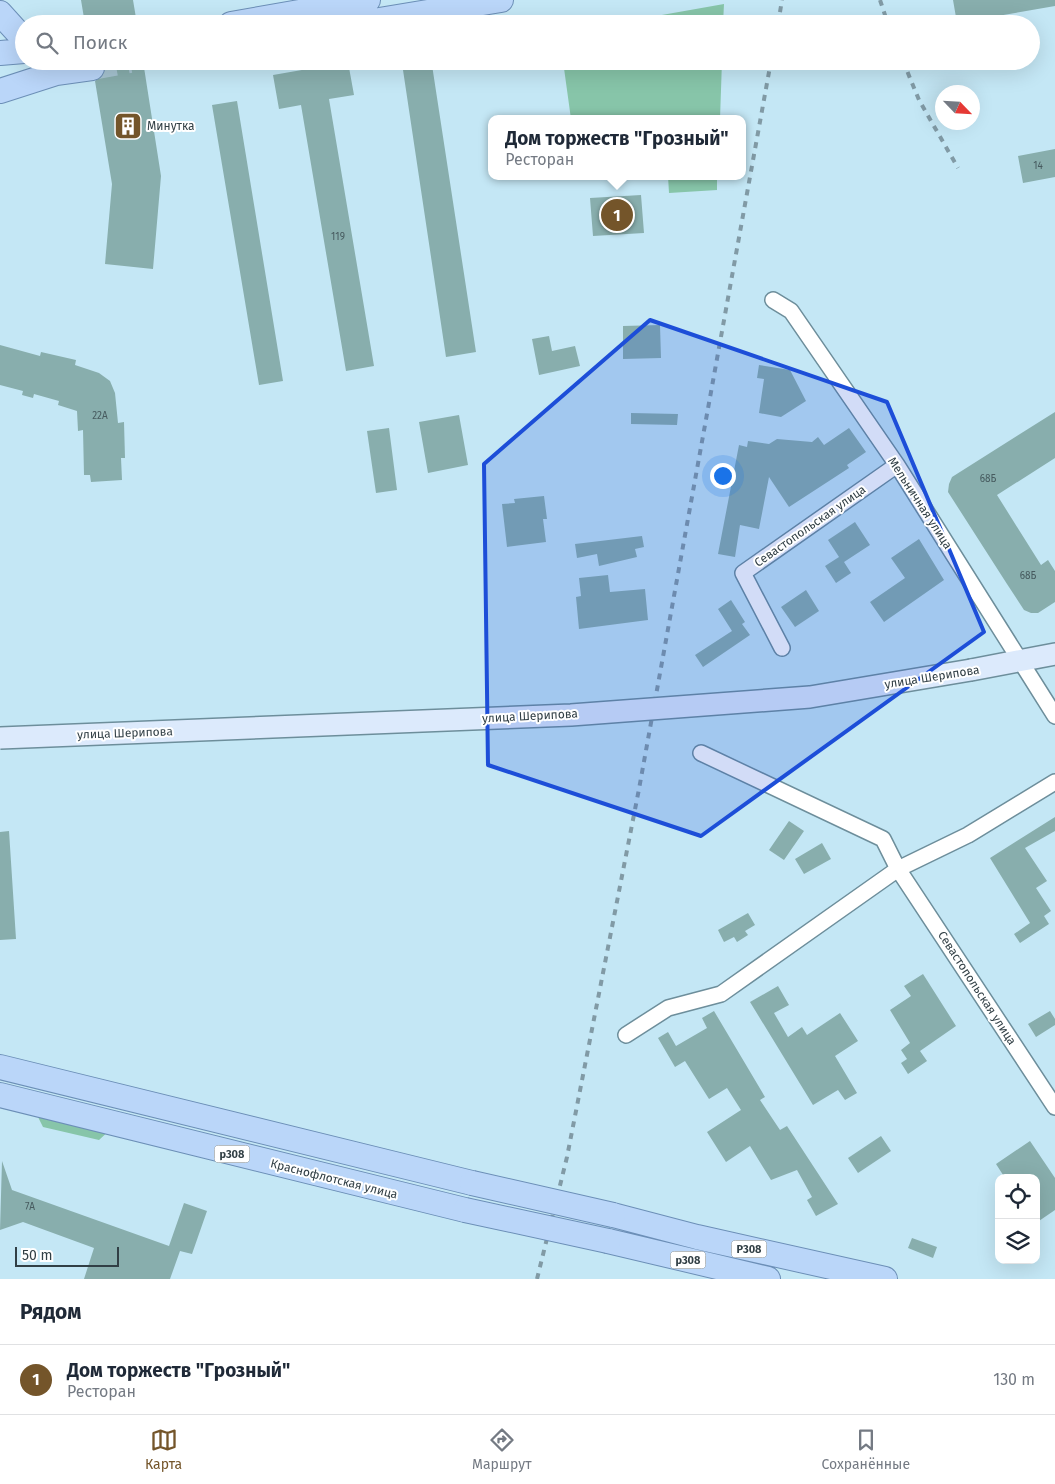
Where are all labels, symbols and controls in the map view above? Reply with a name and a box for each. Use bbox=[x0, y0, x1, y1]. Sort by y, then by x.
search box bbox=[15, 15, 1040, 70]
icon: search bbox=[33, 29, 61, 57]
text: Поиск bbox=[73, 31, 127, 54]
north arrow bbox=[935, 85, 980, 130]
building icon: Минутка bbox=[113, 111, 143, 141]
popup bbox=[488, 115, 746, 180]
place label: Минутка bbox=[147, 119, 195, 133]
text: Дом торжеств "Грозный" bbox=[505, 127, 729, 150]
text: Ресторан bbox=[505, 150, 574, 169]
house number: 14 bbox=[1033, 160, 1044, 172]
pin: 1 bbox=[601, 196, 633, 234]
house number: 119 bbox=[331, 231, 345, 243]
house number: 22А bbox=[92, 410, 108, 422]
street label: Мельничная улица bbox=[885, 454, 955, 552]
your location bbox=[710, 463, 736, 489]
house number: 68Б bbox=[980, 473, 997, 485]
street label: Севастопольская улица bbox=[752, 482, 868, 570]
house number: 68Б bbox=[1020, 570, 1037, 582]
street label: улица Шерипова bbox=[884, 663, 980, 691]
street label: улица Шерипова bbox=[482, 707, 578, 725]
street label: улица Шерипова bbox=[77, 724, 173, 742]
street label: Севастопольская улица bbox=[935, 929, 1019, 1047]
road number: p308 bbox=[214, 1146, 250, 1162]
street label: Краснофлотская улица bbox=[269, 1156, 399, 1202]
map controls bbox=[995, 1174, 1040, 1264]
button: locate bbox=[995, 1174, 1040, 1219]
house number: 7А bbox=[25, 1201, 35, 1213]
button: layers bbox=[995, 1219, 1040, 1264]
road number: P308 bbox=[732, 1240, 766, 1258]
scale bar bbox=[15, 1244, 119, 1267]
text: 50 m bbox=[22, 1247, 53, 1264]
road number: p308 bbox=[670, 1252, 706, 1268]
text: Рядом bbox=[20, 1299, 81, 1325]
text: Дом торжеств "Грозный" bbox=[67, 1359, 290, 1382]
text: 1 bbox=[32, 1370, 40, 1389]
text: 130 m bbox=[993, 1370, 1035, 1389]
text: Ресторан bbox=[67, 1382, 136, 1401]
tab: Карта bbox=[145, 1426, 182, 1473]
tab: Маршрут bbox=[472, 1426, 531, 1473]
tab: Сохранённые bbox=[821, 1426, 910, 1473]

